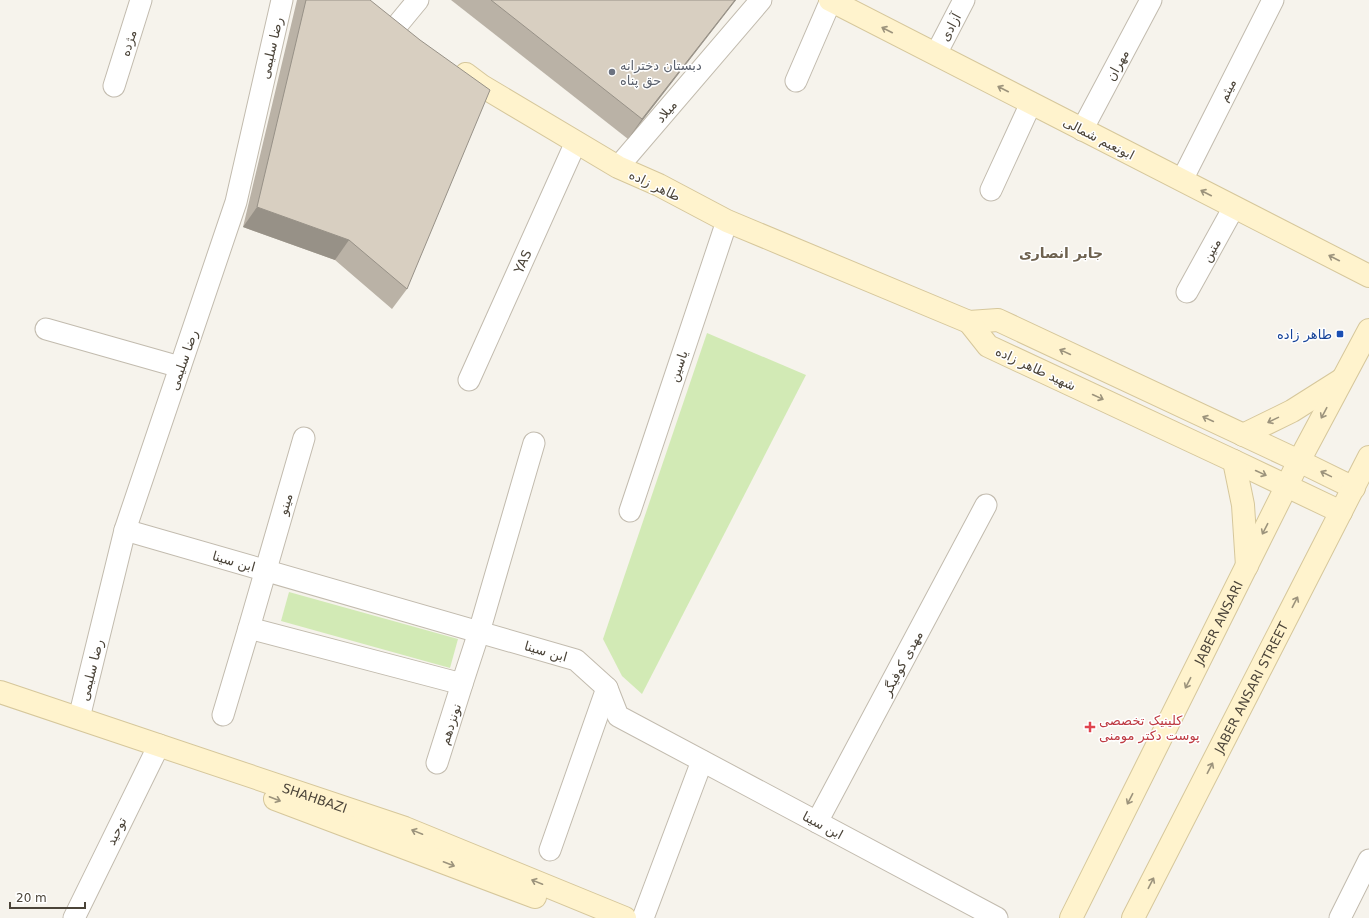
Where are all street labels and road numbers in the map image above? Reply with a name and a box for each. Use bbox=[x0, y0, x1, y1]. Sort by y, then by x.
street label: آزادی bbox=[936, 9, 966, 44]
street label: رضا سلیمی bbox=[257, 16, 287, 81]
street label: مژده bbox=[117, 28, 141, 58]
street label: مهران bbox=[1103, 47, 1133, 84]
street label: میثم bbox=[1215, 76, 1240, 105]
street label: میلاد bbox=[653, 97, 680, 125]
street label: ابونعیم شمالی bbox=[1060, 114, 1137, 164]
street label: طاهر زاده bbox=[626, 167, 683, 205]
street label: متین bbox=[1199, 236, 1225, 265]
street label: YAS bbox=[511, 248, 535, 277]
street label: رضا سلیمی bbox=[166, 328, 202, 393]
street label: شهید طاهر زاده bbox=[993, 343, 1078, 394]
street label: یاسین bbox=[666, 348, 692, 384]
street label: مینو bbox=[275, 492, 297, 518]
street label: ابن سینا bbox=[210, 548, 257, 576]
street label: JABER ANSARI bbox=[1191, 579, 1246, 668]
street label: JABER ANSARI STREET bbox=[1211, 619, 1291, 757]
street label: مهدی کوفیگر bbox=[879, 628, 927, 700]
street label: رضا سلیمی bbox=[77, 638, 107, 703]
street label: ابن سینا bbox=[522, 638, 569, 666]
street label: نونزدهم bbox=[437, 702, 465, 747]
street label: SHAHBAZI bbox=[280, 780, 349, 816]
street label: ابن سینا bbox=[799, 808, 846, 843]
street label: توحید bbox=[103, 815, 131, 848]

